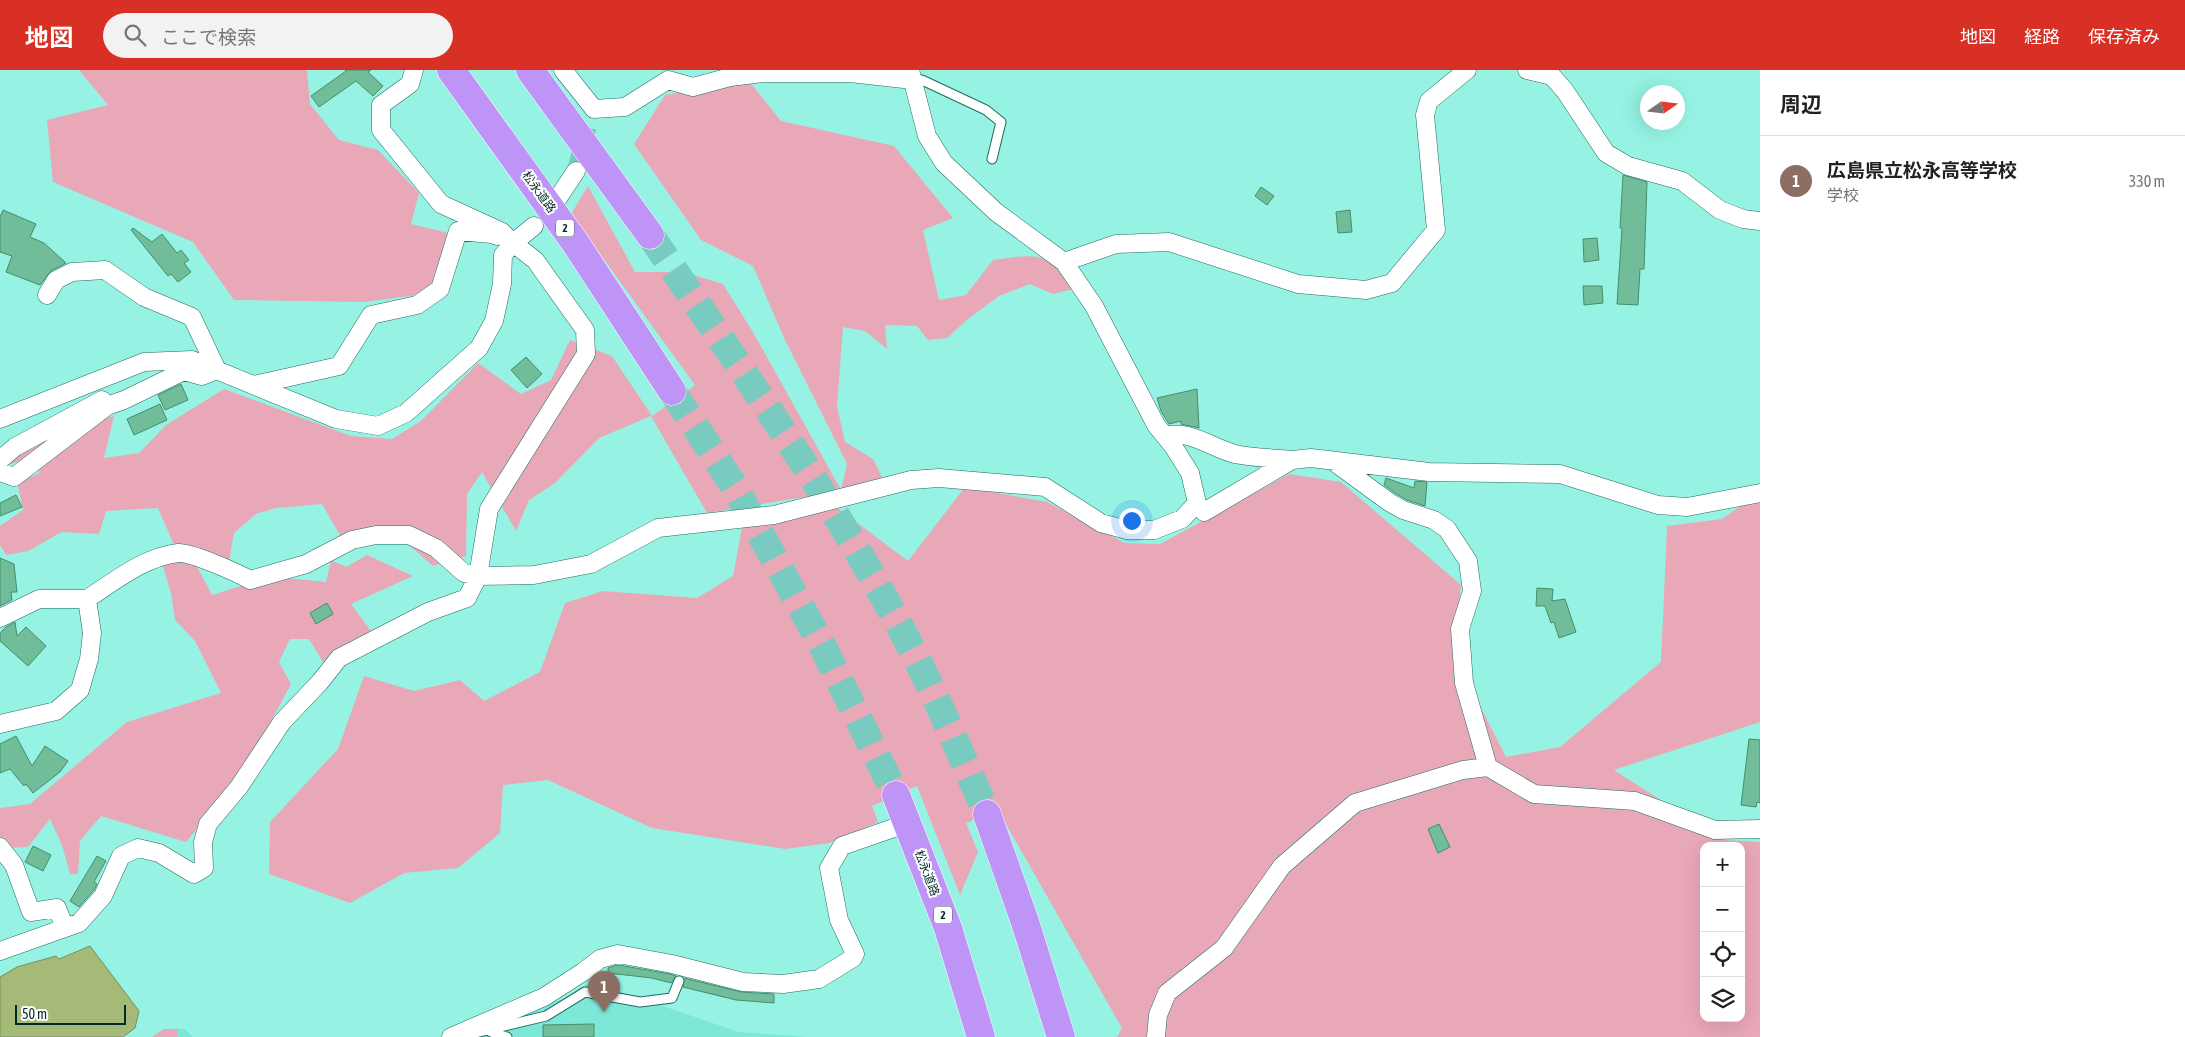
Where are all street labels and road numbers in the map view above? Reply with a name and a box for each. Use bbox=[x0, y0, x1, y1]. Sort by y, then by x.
street label: 松永道路 bbox=[519, 168, 559, 216]
road number: 2 bbox=[556, 220, 574, 237]
street label: 松永道路 bbox=[912, 848, 942, 898]
road number: 2 bbox=[934, 906, 952, 924]

